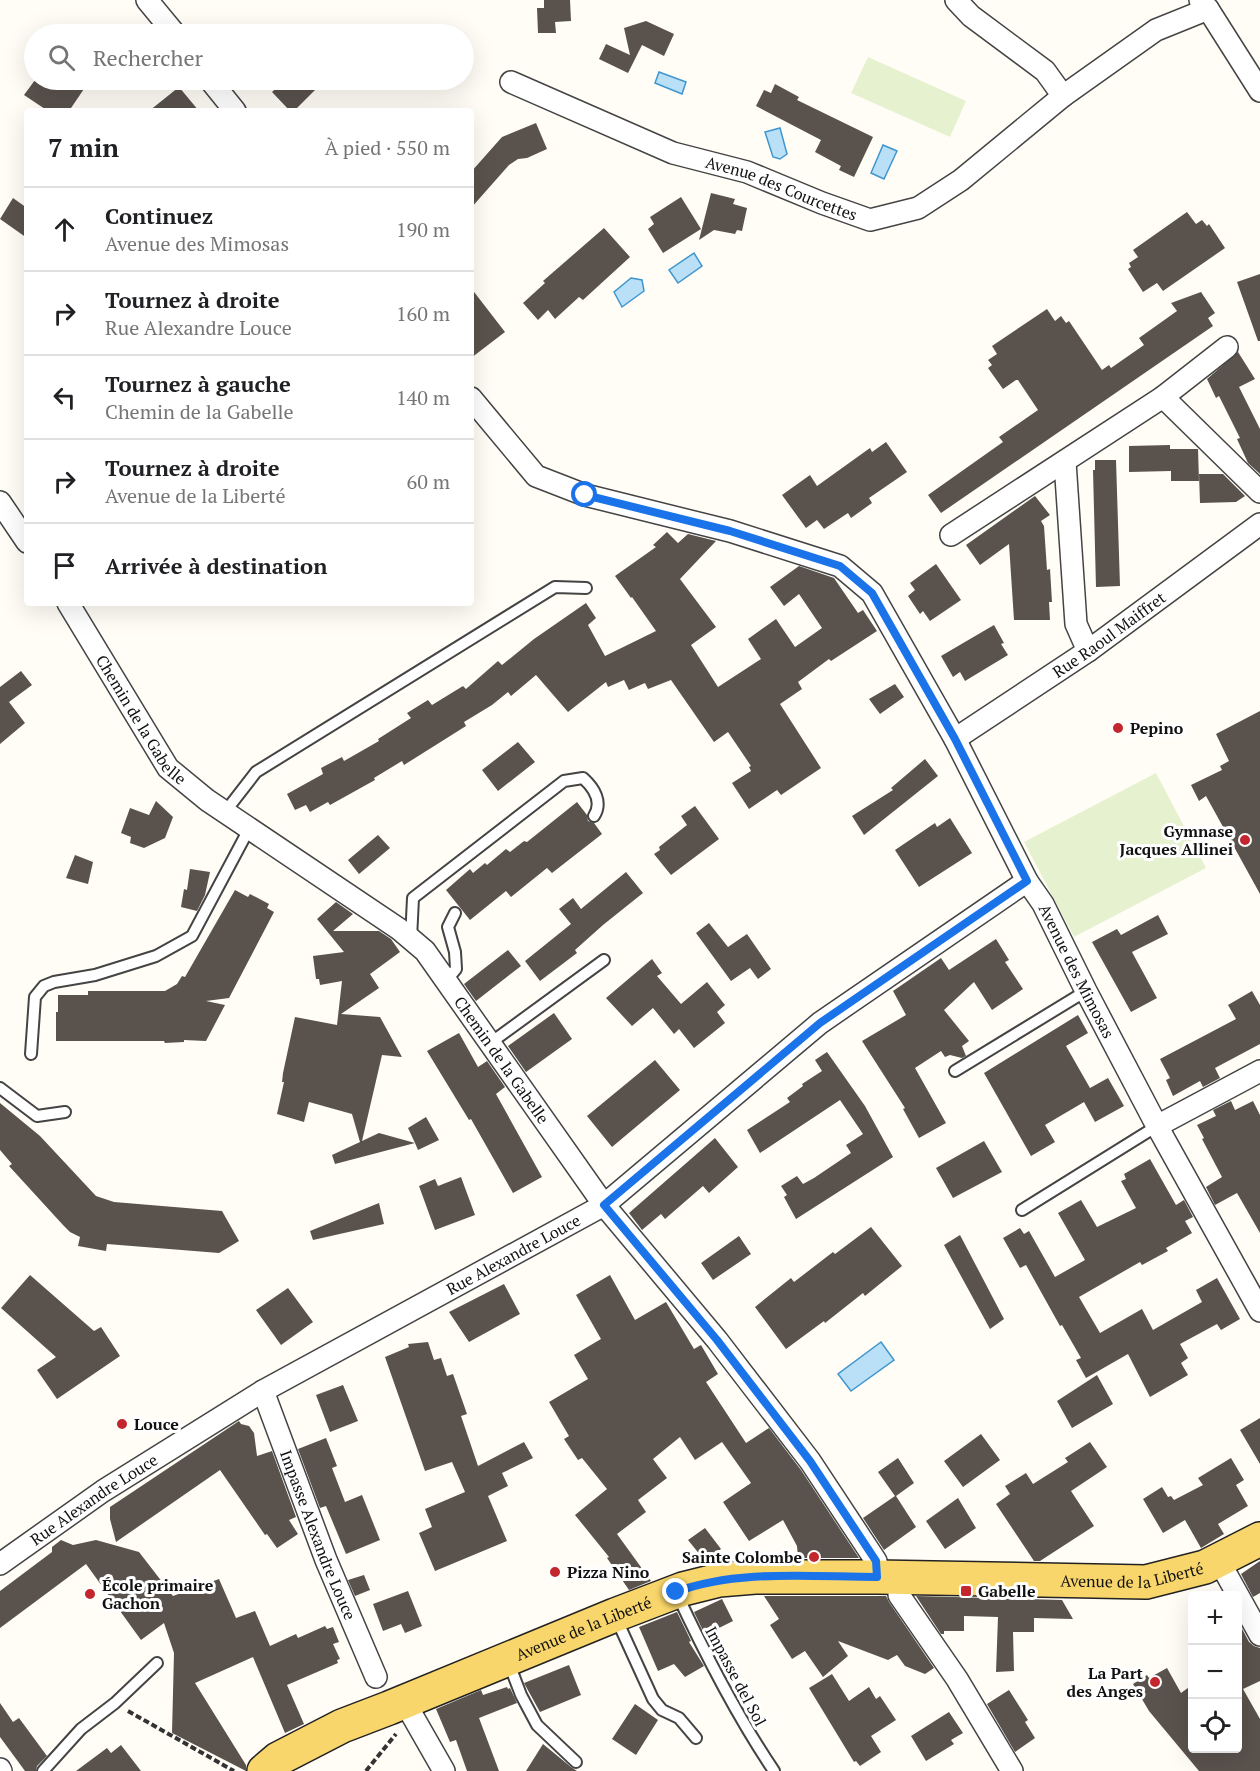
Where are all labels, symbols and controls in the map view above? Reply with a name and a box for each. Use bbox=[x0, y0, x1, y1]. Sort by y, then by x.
search box bbox=[24, 24, 474, 90]
icon: search bbox=[45, 41, 78, 74]
text: Rechercher bbox=[93, 43, 203, 72]
text: 7 min bbox=[48, 130, 119, 164]
text: À pied · 550 m bbox=[325, 134, 450, 161]
street label: Avenue des Courcettes bbox=[703, 151, 860, 226]
text: Continuez bbox=[105, 201, 213, 230]
icon: ahead bbox=[48, 213, 81, 246]
text: 190 m bbox=[396, 216, 450, 243]
text: Avenue des Mimosas bbox=[105, 230, 289, 257]
text: Tournez à droite bbox=[105, 285, 280, 314]
icon: right bbox=[48, 297, 81, 330]
text: 160 m bbox=[396, 300, 450, 327]
text: Rue Alexandre Louce bbox=[105, 314, 292, 341]
text: Tournez à gauche bbox=[105, 369, 291, 398]
icon: left bbox=[48, 381, 81, 414]
text: 140 m bbox=[396, 384, 450, 411]
text: Chemin de la Gabelle bbox=[105, 398, 294, 425]
text: Tournez à droite bbox=[105, 453, 280, 482]
icon: right bbox=[48, 465, 81, 498]
text: 60 m bbox=[407, 468, 450, 495]
route start bbox=[571, 481, 597, 507]
text: Avenue de la Liberté bbox=[105, 482, 285, 509]
icon: arrive bbox=[48, 549, 81, 582]
text: Arrivée à destination bbox=[105, 551, 327, 580]
street label: Rue Raoul Maiffret bbox=[1048, 586, 1170, 683]
street label: Chemin de la Gabelle bbox=[91, 651, 191, 790]
place label: Pepino bbox=[1130, 717, 1184, 739]
marker: Pepino bbox=[1111, 721, 1125, 735]
place label: Gymnase Jacques Allinei bbox=[1120, 820, 1233, 860]
marker: Gymnase Jacques Allinei bbox=[1238, 833, 1252, 847]
street label: Avenue des Mimosas bbox=[1034, 900, 1120, 1042]
street label: Chemin de la Gabelle bbox=[449, 992, 554, 1128]
street label: Rue Alexandre Louce bbox=[442, 1209, 584, 1300]
place label: Louce bbox=[134, 1413, 179, 1435]
marker: Louce bbox=[115, 1417, 129, 1431]
street label: Impasse Alexandre Louce bbox=[275, 1447, 361, 1623]
street label: Rue Alexandre Louce bbox=[26, 1449, 162, 1550]
place label: Sainte Colombe bbox=[682, 1546, 802, 1568]
marker: Sainte Colombe bbox=[807, 1550, 821, 1564]
street label: Avenue de la Liberté bbox=[1060, 1557, 1206, 1594]
place label: Pizza Nino bbox=[567, 1561, 650, 1583]
marker: Pizza Nino bbox=[548, 1565, 562, 1579]
place label: École primaire Gachon bbox=[102, 1574, 214, 1614]
route end bbox=[662, 1578, 688, 1604]
place label: Gabelle bbox=[978, 1580, 1036, 1602]
marker: Gabelle bbox=[959, 1584, 973, 1598]
marker: École primaire Gachon bbox=[83, 1587, 97, 1601]
street label: Avenue de la Liberté bbox=[512, 1591, 655, 1666]
map controls bbox=[1188, 1591, 1242, 1753]
button: + bbox=[1188, 1591, 1242, 1645]
street label: Impasse del Sol bbox=[700, 1622, 772, 1730]
button: − bbox=[1188, 1645, 1242, 1699]
place label: La Part des Anges bbox=[1067, 1662, 1144, 1702]
marker: La Part des Anges bbox=[1148, 1675, 1162, 1689]
button: locate bbox=[1188, 1699, 1242, 1753]

